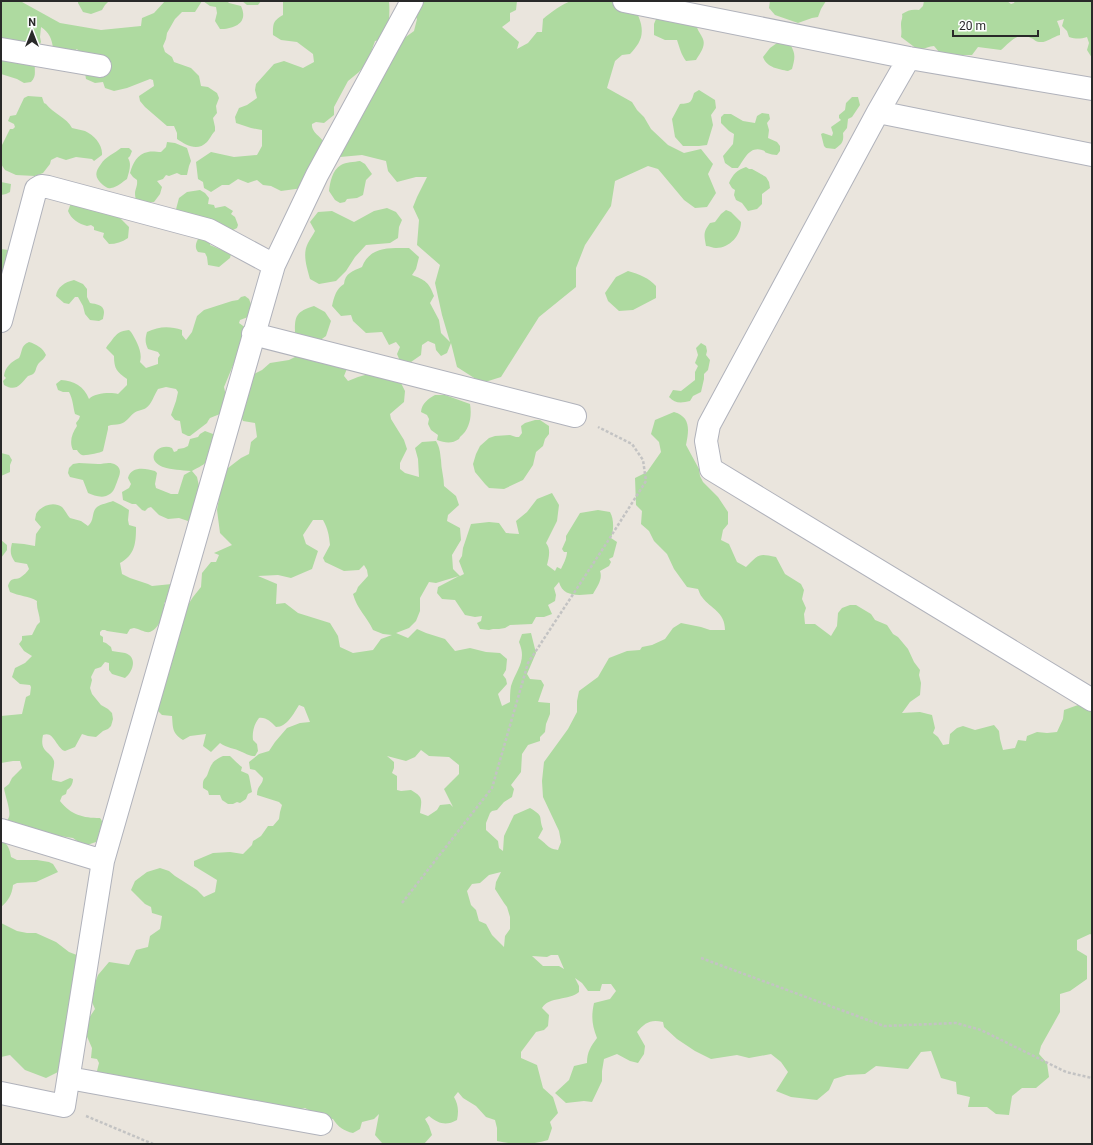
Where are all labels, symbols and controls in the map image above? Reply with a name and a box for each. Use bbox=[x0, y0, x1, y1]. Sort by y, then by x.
north arrow bbox=[12, 12, 52, 52]
scale bar bbox=[953, 12, 1038, 38]
text: N bbox=[28, 16, 36, 29]
text: 20 m bbox=[959, 19, 986, 33]

